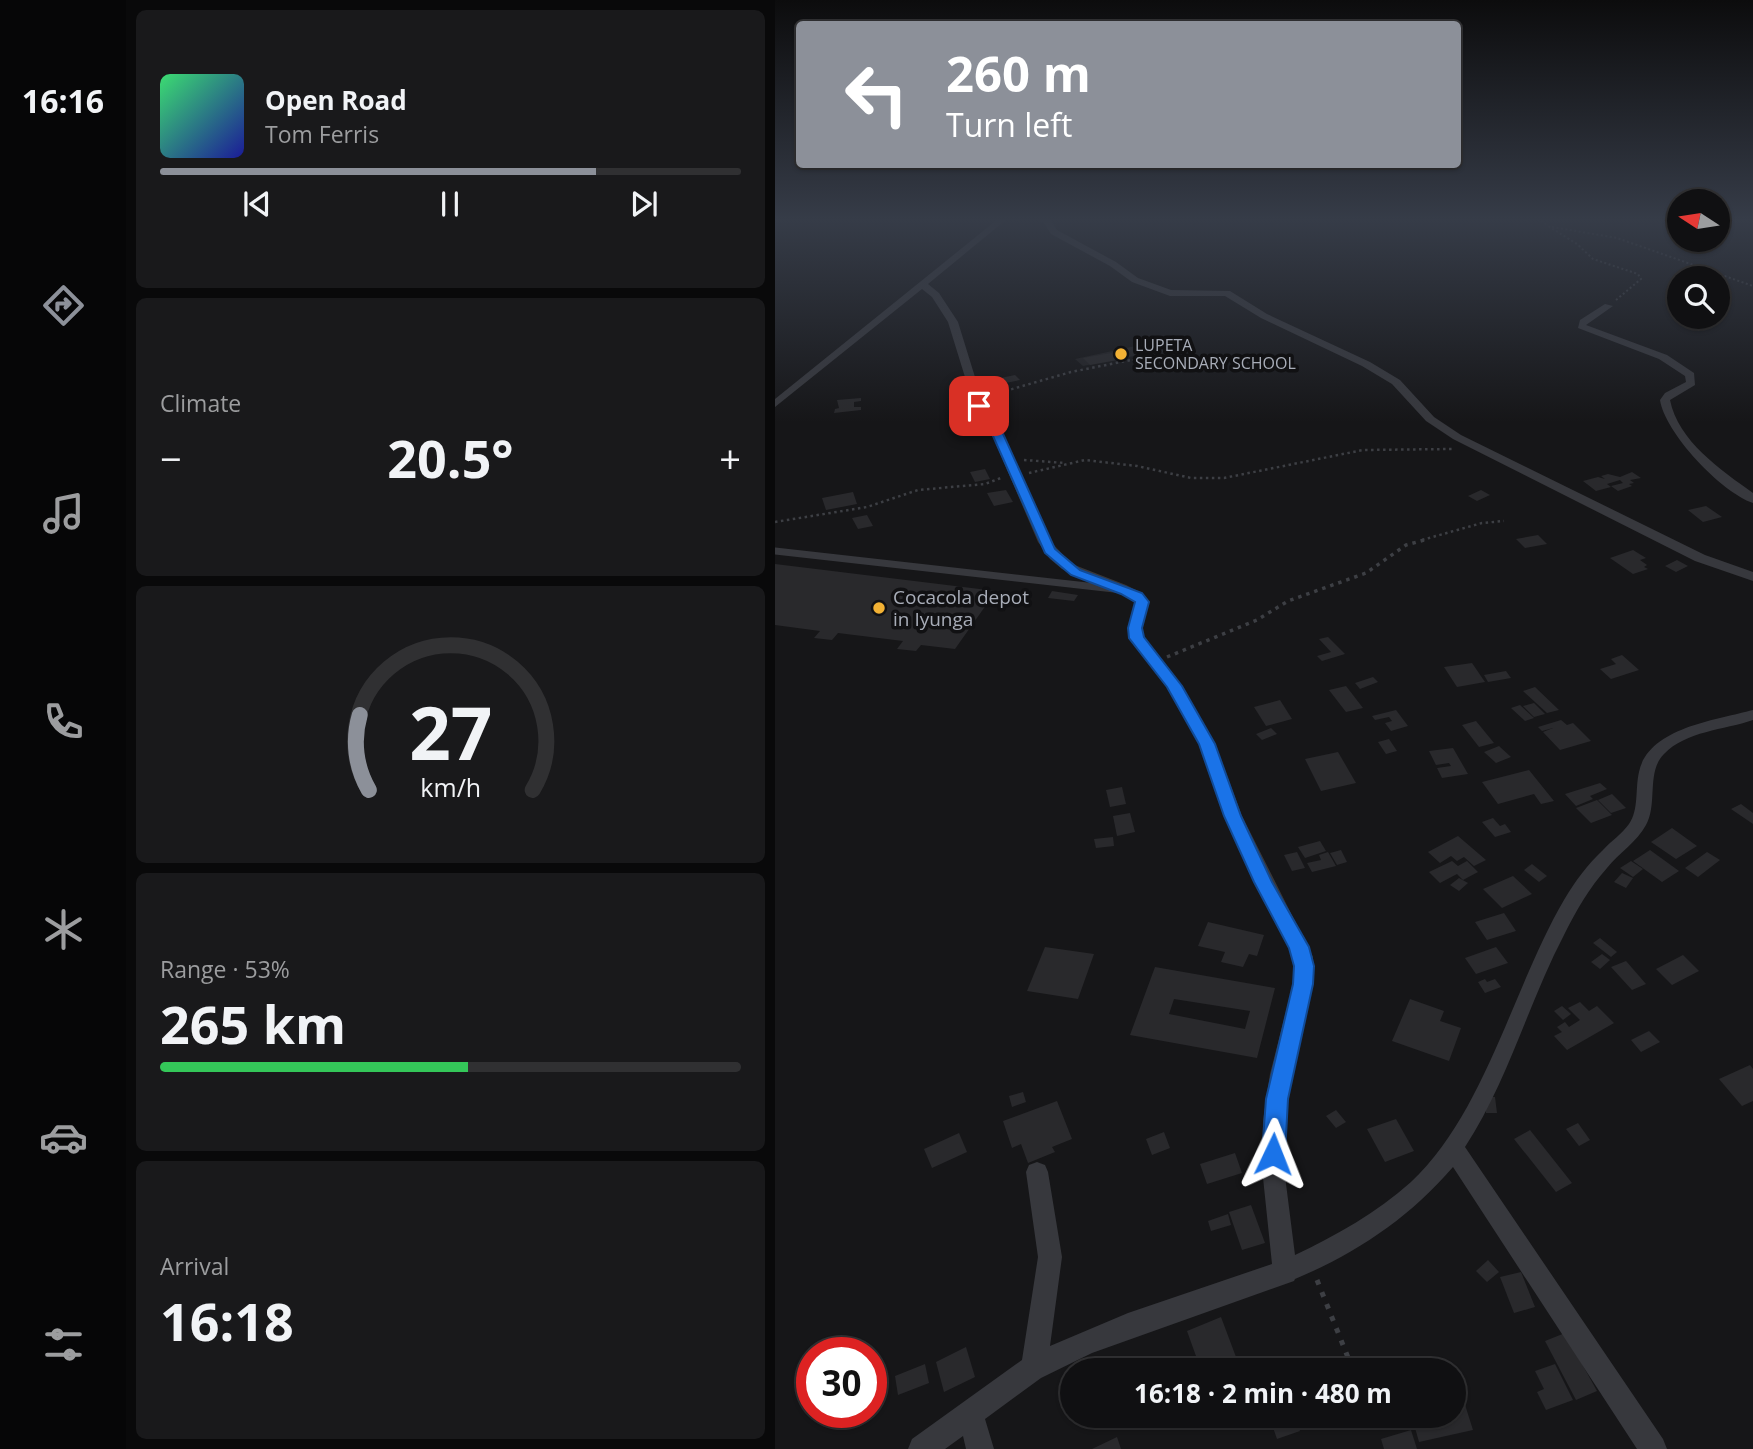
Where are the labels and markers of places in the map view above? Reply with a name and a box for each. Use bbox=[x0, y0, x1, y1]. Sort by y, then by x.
place label: LUPETA SECONDARY SCHOOL bbox=[1135, 334, 1296, 374]
marker: LUPETA SECONDARY SCHOOL bbox=[1113, 346, 1129, 362]
pin bbox=[949, 376, 1009, 436]
place label: Cocacola depot in Iyunga bbox=[893, 584, 1029, 632]
marker: Cocacola depot in Iyunga bbox=[871, 600, 887, 616]

